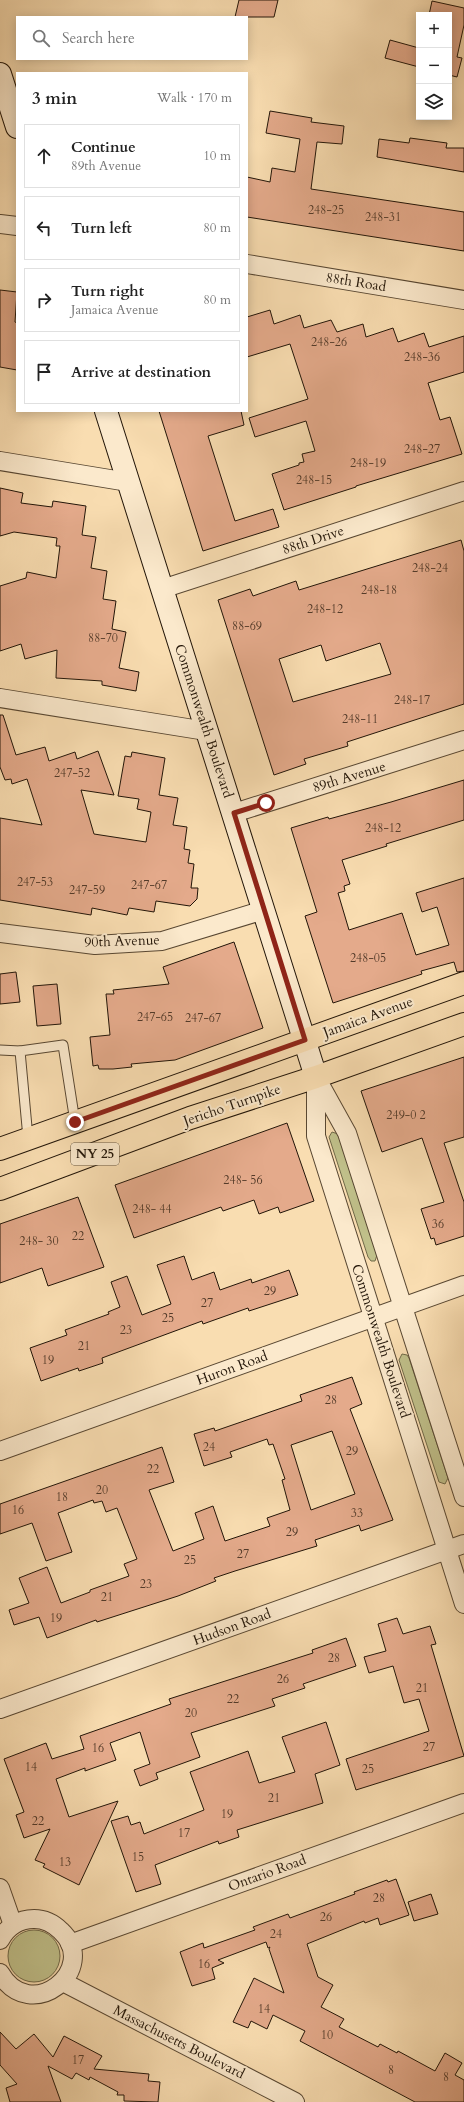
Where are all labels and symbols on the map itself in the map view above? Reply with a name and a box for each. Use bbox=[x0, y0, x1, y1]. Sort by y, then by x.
house number: 248-25 bbox=[308, 202, 344, 218]
house number: 248-31 bbox=[365, 209, 401, 225]
street label: 88th Road bbox=[324, 268, 388, 296]
house number: 248-26 bbox=[311, 334, 347, 350]
house number: 248-36 bbox=[404, 349, 440, 365]
house number: 248-27 bbox=[404, 441, 440, 457]
house number: 248-19 bbox=[350, 455, 386, 471]
house number: 248-15 bbox=[296, 472, 332, 488]
street label: 88th Drive bbox=[280, 521, 346, 559]
house number: 248-24 bbox=[412, 560, 448, 576]
house number: 248-18 bbox=[361, 582, 397, 598]
house number: 248-12 bbox=[307, 601, 343, 617]
house number: 88-69 bbox=[232, 618, 262, 634]
house number: 88-70 bbox=[88, 630, 118, 646]
street label: Commonwealth Boulevard bbox=[170, 642, 238, 801]
house number: 248-17 bbox=[394, 692, 430, 708]
house number: 248-11 bbox=[342, 711, 378, 727]
street label: 89th Avenue bbox=[310, 757, 388, 797]
house number: 247-52 bbox=[54, 765, 90, 781]
route start bbox=[257, 794, 275, 812]
house number: 248-12 bbox=[365, 820, 401, 836]
house number: 247-53 bbox=[17, 874, 53, 890]
house number: 247-67 bbox=[131, 877, 167, 893]
house number: 247-59 bbox=[69, 882, 105, 898]
street label: 90th Avenue bbox=[84, 930, 160, 952]
house number: 248-05 bbox=[350, 950, 386, 966]
street label: Jamaica Avenue bbox=[319, 992, 416, 1043]
house number: 247-65 bbox=[137, 1009, 173, 1025]
house number: 247-67 bbox=[185, 1010, 221, 1026]
street label: Jericho Turnpike bbox=[179, 1079, 283, 1131]
house number: 249-0 2 bbox=[386, 1107, 426, 1123]
route end bbox=[66, 1113, 84, 1131]
road number: NY 25 bbox=[71, 1143, 119, 1165]
house number: 248- 56 bbox=[223, 1172, 263, 1188]
house number: 248- 44 bbox=[132, 1201, 172, 1217]
house number: 36 bbox=[432, 1216, 444, 1232]
house number: 22 bbox=[72, 1228, 84, 1244]
house number: 248- 30 bbox=[19, 1233, 59, 1249]
street label: Commonwealth Boulevard bbox=[347, 1262, 415, 1421]
house number: 29 bbox=[264, 1283, 276, 1299]
house number: 27 bbox=[201, 1295, 213, 1311]
house number: 25 bbox=[162, 1310, 174, 1326]
house number: 23 bbox=[120, 1322, 132, 1338]
house number: 21 bbox=[78, 1338, 90, 1354]
street label: Huron Road bbox=[194, 1346, 271, 1390]
house number: 19 bbox=[42, 1352, 54, 1368]
house number: 28 bbox=[325, 1392, 337, 1408]
house number: 24 bbox=[203, 1439, 215, 1455]
house number: 29 bbox=[346, 1443, 358, 1459]
house number: 22 bbox=[147, 1461, 159, 1477]
house number: 20 bbox=[96, 1482, 108, 1498]
house number: 18 bbox=[56, 1489, 68, 1505]
house number: 16 bbox=[12, 1502, 24, 1518]
house number: 33 bbox=[351, 1505, 363, 1521]
house number: 29 bbox=[286, 1524, 298, 1540]
house number: 27 bbox=[237, 1546, 249, 1562]
house number: 25 bbox=[184, 1552, 196, 1568]
house number: 23 bbox=[140, 1576, 152, 1592]
house number: 21 bbox=[101, 1589, 113, 1605]
street label: Hudson Road bbox=[190, 1604, 274, 1650]
house number: 19 bbox=[50, 1610, 62, 1626]
house number: 28 bbox=[328, 1650, 340, 1666]
house number: 26 bbox=[277, 1671, 289, 1687]
house number: 21 bbox=[416, 1680, 428, 1696]
house number: 22 bbox=[227, 1691, 239, 1707]
house number: 20 bbox=[185, 1705, 197, 1721]
house number: 27 bbox=[423, 1739, 435, 1755]
house number: 16 bbox=[92, 1740, 104, 1756]
house number: 14 bbox=[25, 1759, 37, 1775]
house number: 25 bbox=[362, 1761, 374, 1777]
house number: 21 bbox=[268, 1790, 280, 1806]
house number: 19 bbox=[221, 1806, 233, 1822]
house number: 22 bbox=[32, 1813, 44, 1829]
house number: 17 bbox=[178, 1825, 190, 1841]
house number: 15 bbox=[132, 1849, 144, 1865]
street label: Ontario Road bbox=[225, 1850, 309, 1896]
house number: 13 bbox=[59, 1854, 71, 1870]
house number: 28 bbox=[373, 1890, 385, 1906]
house number: 26 bbox=[320, 1909, 332, 1925]
house number: 24 bbox=[270, 1926, 282, 1942]
house number: 16 bbox=[198, 1956, 210, 1972]
street label: Massachusetts Boulevard bbox=[110, 2001, 248, 2084]
house number: 14 bbox=[258, 2001, 270, 2017]
house number: 10 bbox=[321, 2027, 333, 2043]
house number: 17 bbox=[72, 2052, 84, 2068]
house number: 8 bbox=[388, 2062, 394, 2078]
house number: 8 bbox=[443, 2069, 449, 2085]

